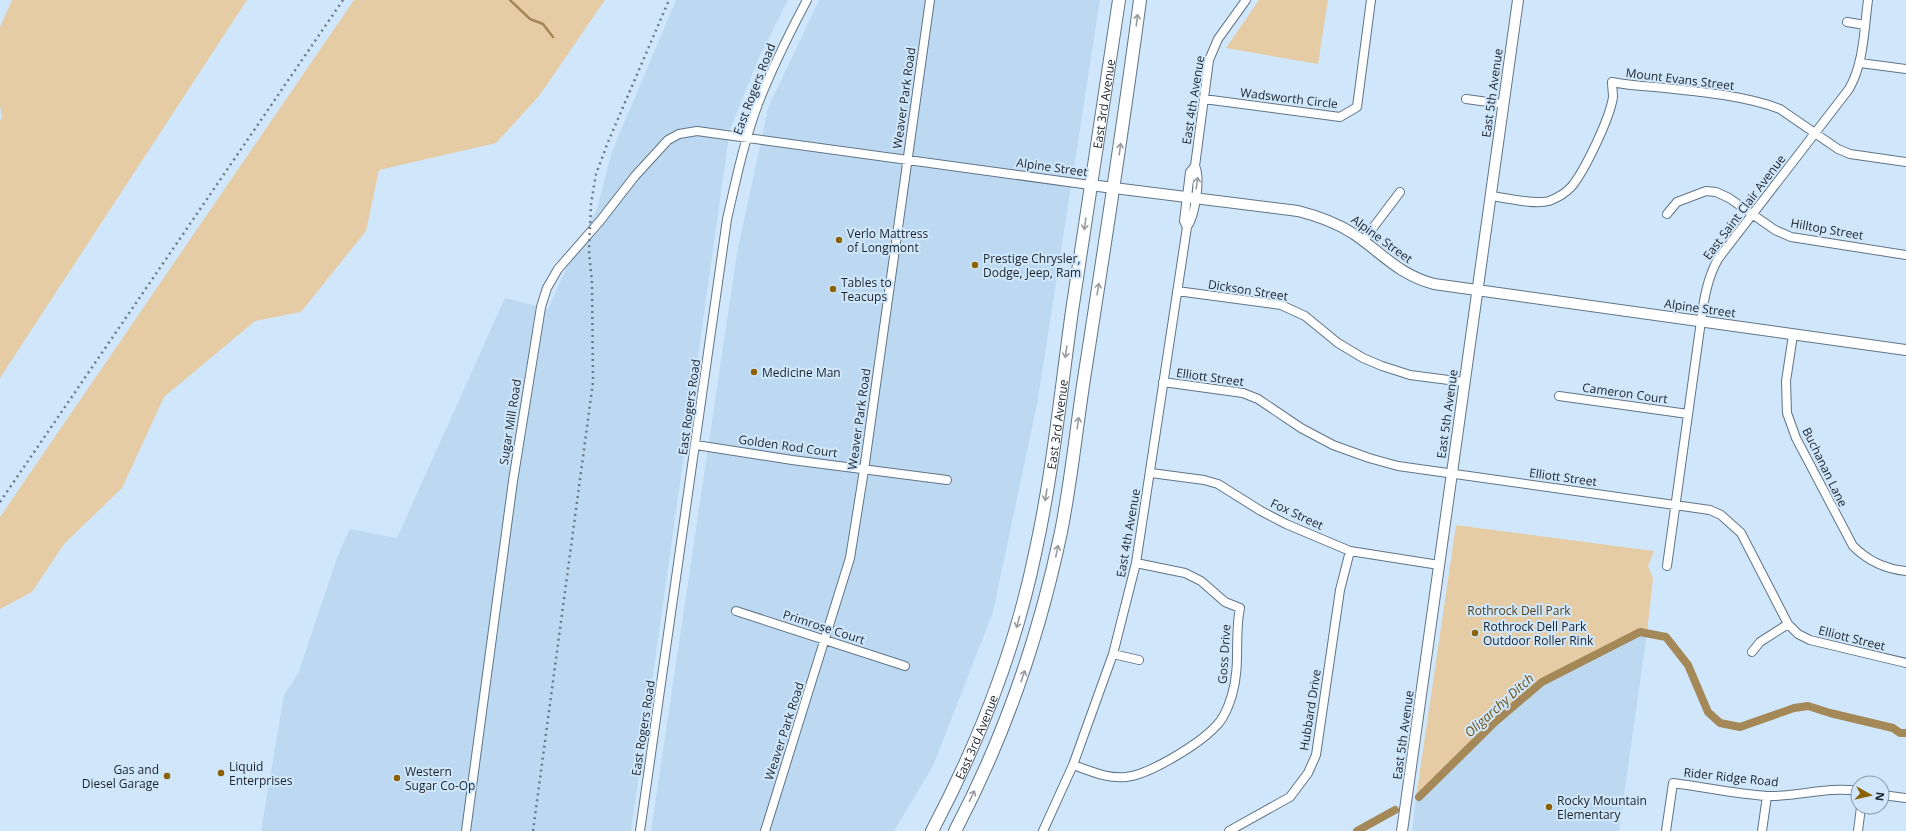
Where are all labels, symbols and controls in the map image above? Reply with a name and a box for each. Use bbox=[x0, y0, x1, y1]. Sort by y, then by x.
one-way arrow bbox=[1133, 14, 1141, 27]
street label: East Rogers Road bbox=[729, 41, 779, 137]
street label: Weaver Park Road bbox=[888, 46, 920, 150]
street label: East 5th Avenue bbox=[1477, 47, 1507, 139]
street label: East 4th Avenue bbox=[1178, 54, 1208, 146]
street label: East 3rd Avenue bbox=[1088, 58, 1119, 150]
street label: Mount Evans Street bbox=[1625, 64, 1735, 94]
street label: Wadsworth Circle bbox=[1239, 84, 1339, 112]
one-way arrow bbox=[1116, 143, 1124, 156]
street label: East Saint Clair Avenue bbox=[1699, 151, 1789, 263]
street label: Alpine Street bbox=[1015, 154, 1089, 180]
one-way arrow bbox=[1193, 177, 1201, 190]
street label: Alpine Street bbox=[1348, 211, 1416, 267]
street label: Hilltop Street bbox=[1789, 214, 1865, 244]
one-way arrow bbox=[1081, 217, 1089, 230]
place label: Verlo Mattress of Longmont bbox=[847, 225, 929, 256]
marker: Verlo Mattress of Longmont bbox=[834, 235, 844, 245]
place label: Prestige Chrysler, Dodge, Jeep, Ram bbox=[983, 250, 1081, 281]
marker: Prestige Chrysler, Dodge, Jeep, Ram bbox=[970, 260, 980, 270]
place label: Tables to Teacups bbox=[841, 274, 892, 305]
street label: Dickson Street bbox=[1207, 275, 1289, 305]
one-way arrow bbox=[1094, 283, 1102, 296]
marker: Tables to Teacups bbox=[828, 284, 838, 294]
street label: Alpine Street bbox=[1663, 295, 1737, 321]
one-way arrow bbox=[1062, 345, 1070, 358]
street label: East Rogers Road bbox=[674, 358, 704, 456]
place label: Medicine Man bbox=[762, 364, 841, 381]
street label: Elliott Street bbox=[1175, 364, 1245, 390]
marker: Medicine Man bbox=[749, 367, 759, 377]
street label: Weaver Park Road bbox=[843, 367, 875, 471]
street label: East 5th Avenue bbox=[1432, 368, 1462, 460]
street label: Sugar Mill Road bbox=[495, 378, 525, 466]
street label: East 3rd Avenue bbox=[1042, 378, 1071, 470]
street label: Cameron Court bbox=[1581, 379, 1669, 407]
one-way arrow bbox=[1074, 417, 1082, 430]
street label: Buchanan Lane bbox=[1798, 424, 1852, 510]
street label: Golden Rod Court bbox=[737, 431, 839, 461]
street label: Elliott Street bbox=[1528, 464, 1598, 490]
street label: East 4th Avenue bbox=[1112, 487, 1144, 579]
one-way arrow bbox=[1042, 488, 1050, 501]
street label: Fox Street bbox=[1268, 494, 1326, 534]
one-way arrow bbox=[1053, 545, 1061, 558]
park label: Rothrock Dell Park bbox=[1467, 602, 1571, 619]
street label: Primrose Court bbox=[781, 606, 867, 648]
one-way arrow bbox=[1014, 615, 1021, 628]
place label: Rothrock Dell Park Outdoor Roller Rink bbox=[1483, 618, 1594, 649]
street label: Elliott Street bbox=[1817, 622, 1887, 654]
street label: Goss Drive bbox=[1213, 623, 1235, 684]
marker: Rothrock Dell Park Outdoor Roller Rink bbox=[1470, 628, 1480, 638]
street label: Hubbard Drive bbox=[1295, 668, 1325, 752]
water label: Oligarchy Ditch bbox=[1460, 669, 1538, 741]
one-way arrow bbox=[1019, 671, 1027, 683]
street label: East Rogers Road bbox=[627, 679, 659, 777]
street label: Weaver Park Road bbox=[760, 680, 808, 782]
street label: East 5th Avenue bbox=[1388, 689, 1418, 781]
street label: East 3rd Avenue bbox=[951, 692, 1002, 782]
place label: Liquid Enterprises bbox=[229, 758, 293, 789]
place label: Gas and Diesel Garage bbox=[82, 761, 159, 792]
place label: Western Sugar Co-Op bbox=[405, 763, 475, 794]
street label: Rider Ridge Road bbox=[1683, 764, 1779, 790]
marker: Liquid Enterprises bbox=[216, 768, 226, 778]
marker: Gas and Diesel Garage bbox=[162, 771, 172, 781]
marker: Western Sugar Co-Op bbox=[392, 773, 402, 783]
north arrow bbox=[1850, 775, 1890, 815]
one-way arrow bbox=[969, 791, 977, 803]
text: N bbox=[1872, 791, 1888, 802]
place label: Rocky Mountain Elementary bbox=[1557, 792, 1647, 823]
marker: Rocky Mountain Elementary bbox=[1544, 802, 1554, 812]

